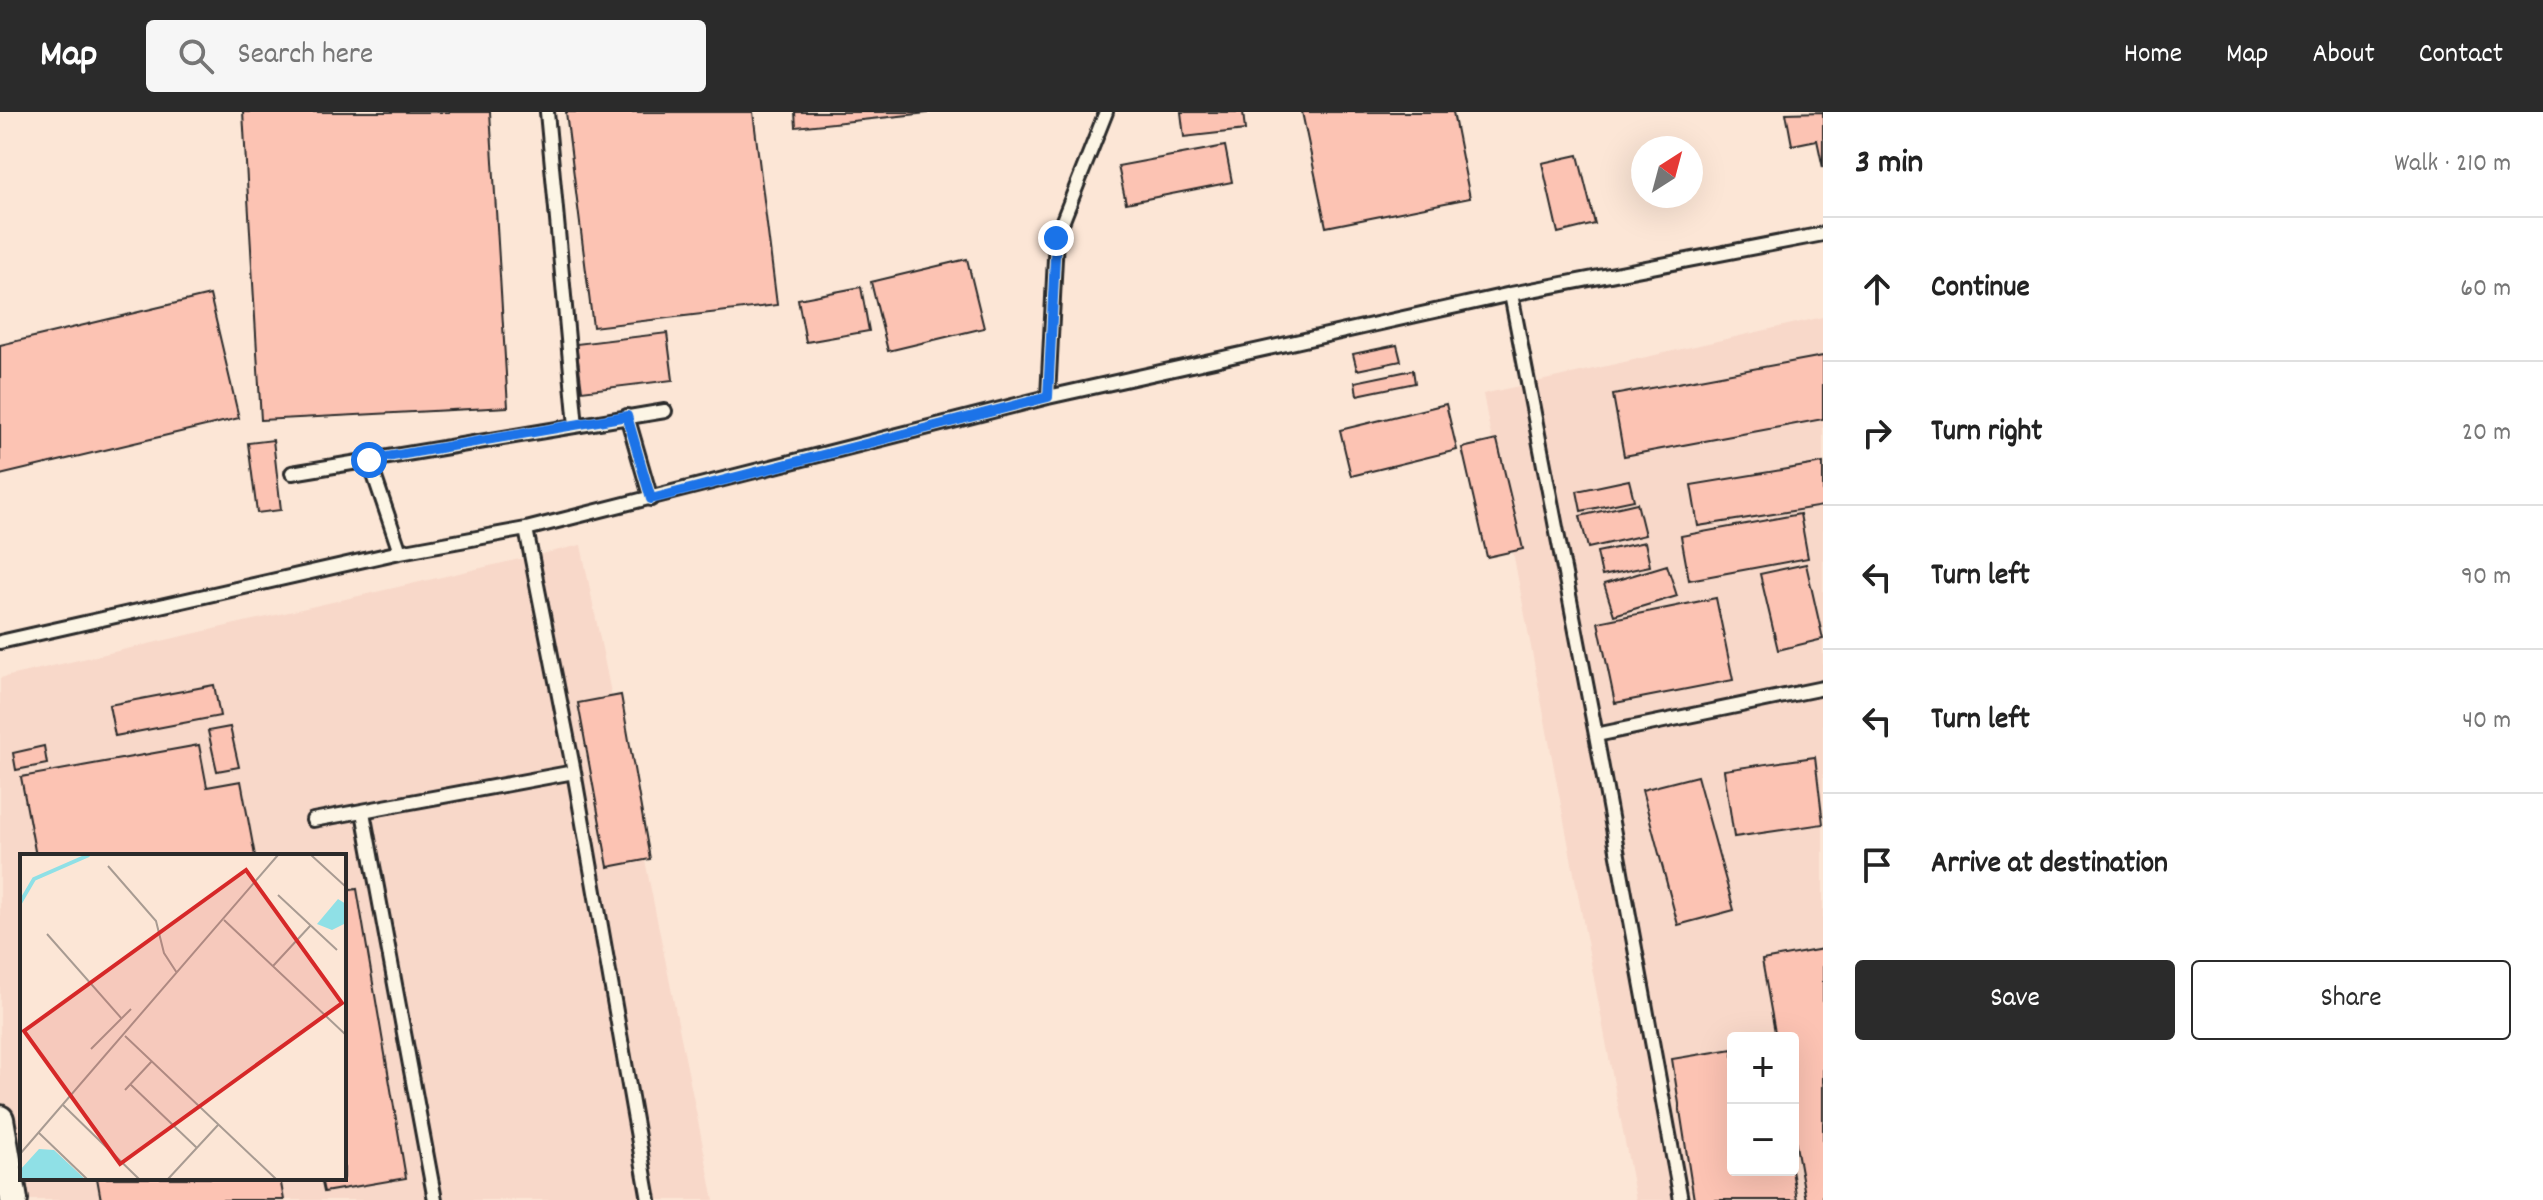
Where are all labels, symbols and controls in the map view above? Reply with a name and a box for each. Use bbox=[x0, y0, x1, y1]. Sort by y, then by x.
search box bbox=[146, 20, 706, 92]
text: Map bbox=[40, 29, 98, 84]
icon: search bbox=[174, 34, 218, 78]
text: Search here bbox=[238, 35, 373, 78]
text: Home bbox=[2124, 36, 2182, 76]
text: Map bbox=[2226, 36, 2268, 76]
text: About bbox=[2312, 36, 2375, 76]
text: Contact bbox=[2419, 36, 2503, 76]
north arrow bbox=[1631, 136, 1703, 208]
text: 3 min bbox=[1855, 140, 1923, 189]
text: Walk · 210 m bbox=[2394, 146, 2511, 183]
route end bbox=[1038, 220, 1074, 256]
icon: ahead bbox=[1855, 267, 1899, 311]
text: Continue bbox=[1931, 268, 2030, 311]
text: 60 m bbox=[2460, 271, 2511, 308]
icon: right bbox=[1855, 411, 1899, 455]
text: Turn right bbox=[1931, 412, 2042, 455]
text: 20 m bbox=[2462, 415, 2511, 452]
route start bbox=[351, 442, 387, 478]
icon: left bbox=[1855, 555, 1899, 599]
text: Turn left bbox=[1931, 556, 2030, 599]
text: 90 m bbox=[2461, 559, 2511, 596]
icon: left bbox=[1855, 699, 1899, 743]
text: Turn left bbox=[1931, 700, 2030, 743]
text: 40 m bbox=[2462, 703, 2511, 740]
icon: arrive bbox=[1855, 843, 1899, 887]
text: Arrive at destination bbox=[1931, 844, 2168, 887]
inset map bbox=[20, 854, 346, 1180]
button: Save bbox=[1855, 960, 2175, 1040]
button: Share bbox=[2191, 960, 2511, 1040]
map controls bbox=[1727, 1032, 1799, 1176]
button: + bbox=[1727, 1032, 1799, 1104]
button: − bbox=[1727, 1104, 1799, 1176]

